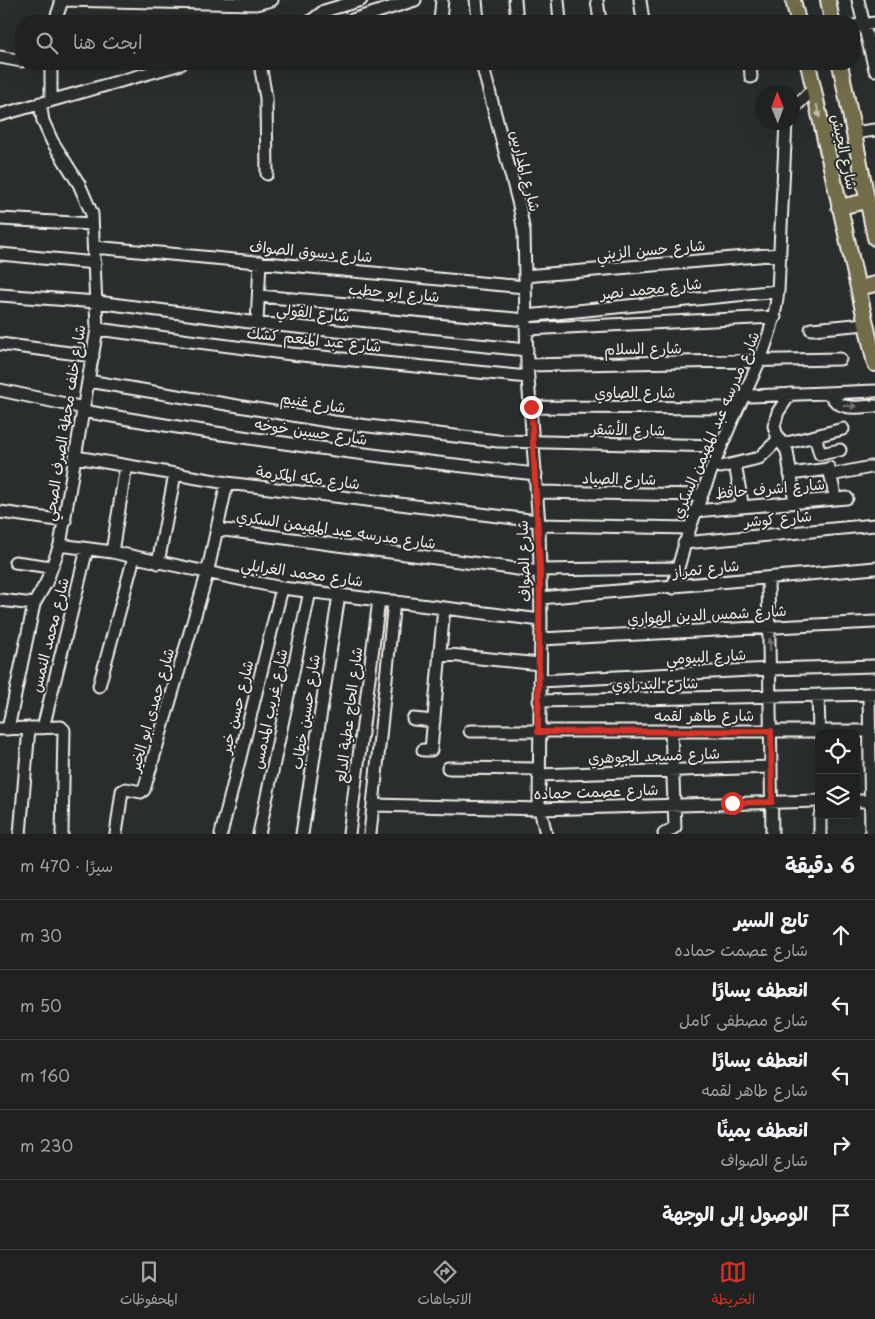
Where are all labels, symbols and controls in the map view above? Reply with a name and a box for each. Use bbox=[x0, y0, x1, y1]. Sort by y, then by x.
search box bbox=[15, 15, 860, 70]
text: ابحث هنا bbox=[73, 27, 143, 55]
icon: search bbox=[33, 29, 61, 57]
north arrow bbox=[755, 85, 800, 130]
one-way arrow bbox=[814, 104, 822, 119]
street label: شارع الجيش bbox=[826, 112, 865, 192]
street label: شارع المدارس bbox=[505, 127, 548, 214]
street label: شارع حسن الزيني bbox=[596, 232, 706, 268]
street label: شارع دسوق الصواف bbox=[248, 234, 374, 267]
street label: شارع محمد نصر bbox=[597, 271, 703, 304]
street label: شارع ابو حطب bbox=[348, 276, 441, 307]
street label: شارع الفولي bbox=[275, 296, 351, 330]
street label: شارع عبد المنعم كشك bbox=[245, 320, 383, 359]
street label: شارع خلف محطة الصرف الصحي bbox=[37, 323, 93, 523]
street label: شارع مدرسه عبد المهيمن السكري bbox=[665, 327, 765, 522]
street label: شارع السلام bbox=[604, 335, 682, 361]
street label: شارع الصاوي bbox=[595, 380, 675, 404]
street label: شارع غنيم bbox=[279, 385, 348, 420]
route end bbox=[520, 396, 543, 419]
one-way arrow bbox=[842, 402, 858, 410]
street label: شارع حسين خوخه bbox=[253, 411, 369, 450]
street label: شارع الأشقر bbox=[589, 416, 665, 441]
street label: شارع مكه المكرمة bbox=[255, 459, 362, 494]
street label: شارع الصياد bbox=[582, 465, 656, 490]
street label: شارع اشرف حافظ bbox=[714, 471, 826, 504]
street label: شارع مدرسه عبد المهيمن السكري bbox=[235, 503, 437, 555]
street label: شارع كوشر bbox=[742, 503, 813, 532]
street label: شارع الصواف bbox=[510, 520, 535, 602]
street label: شارع محمد الغرابلي bbox=[239, 552, 365, 594]
street label: شارع تمراز bbox=[670, 553, 740, 583]
street label: شارع محمد النمس bbox=[23, 575, 74, 694]
street label: شارع شمس الدين الهواري bbox=[627, 598, 787, 630]
one-way arrow bbox=[766, 637, 774, 653]
street label: شارع البيومي bbox=[665, 642, 747, 672]
street label: شارع حمدى ابو الخير bbox=[122, 645, 179, 775]
street label: شارع الحاج عطية الدلع bbox=[328, 645, 368, 784]
street label: شارع غريب المدمس bbox=[245, 646, 292, 771]
street label: شارع حسين خطاب bbox=[284, 652, 325, 771]
street label: شارع حسن خير bbox=[212, 657, 258, 758]
street label: شارع البدراوي bbox=[611, 670, 699, 696]
street label: شارع طاهر لقمه bbox=[654, 703, 754, 726]
map controls bbox=[815, 729, 860, 819]
button: locate bbox=[815, 729, 860, 774]
street label: شارع مسجد الجوهري bbox=[588, 741, 720, 769]
button: layers bbox=[815, 774, 860, 819]
street label: شارع عصمت حماده bbox=[533, 777, 659, 804]
route start bbox=[721, 792, 744, 815]
text: 6 دقيقة bbox=[785, 848, 855, 880]
text: سيرًا · 470 m bbox=[20, 853, 113, 877]
text: تابع السير bbox=[734, 905, 808, 933]
icon: ahead bbox=[827, 921, 855, 949]
text: 30 m bbox=[20, 923, 62, 947]
text: شارع عصمت حماده bbox=[675, 937, 808, 961]
text: انعطف يسارًا bbox=[712, 975, 808, 1003]
icon: left bbox=[827, 991, 855, 1019]
text: 50 m bbox=[20, 993, 62, 1017]
text: شارع مصطفى كامل bbox=[679, 1007, 808, 1031]
text: انعطف يسارًا bbox=[712, 1045, 808, 1073]
icon: left bbox=[827, 1061, 855, 1089]
text: 160 m bbox=[20, 1063, 70, 1087]
text: شارع طاهر لقمه bbox=[701, 1077, 808, 1101]
text: انعطف يمينًا bbox=[717, 1115, 808, 1143]
icon: right bbox=[827, 1131, 855, 1159]
text: 230 m bbox=[20, 1133, 73, 1157]
text: شارع الصواف bbox=[720, 1147, 808, 1171]
text: الوصول إلى الوجهة bbox=[662, 1199, 808, 1227]
icon: arrive bbox=[827, 1201, 855, 1229]
tab: المحفوظات bbox=[120, 1258, 178, 1312]
tab: الاتجاهات bbox=[417, 1258, 472, 1312]
tab: الخريطة bbox=[711, 1258, 755, 1312]

